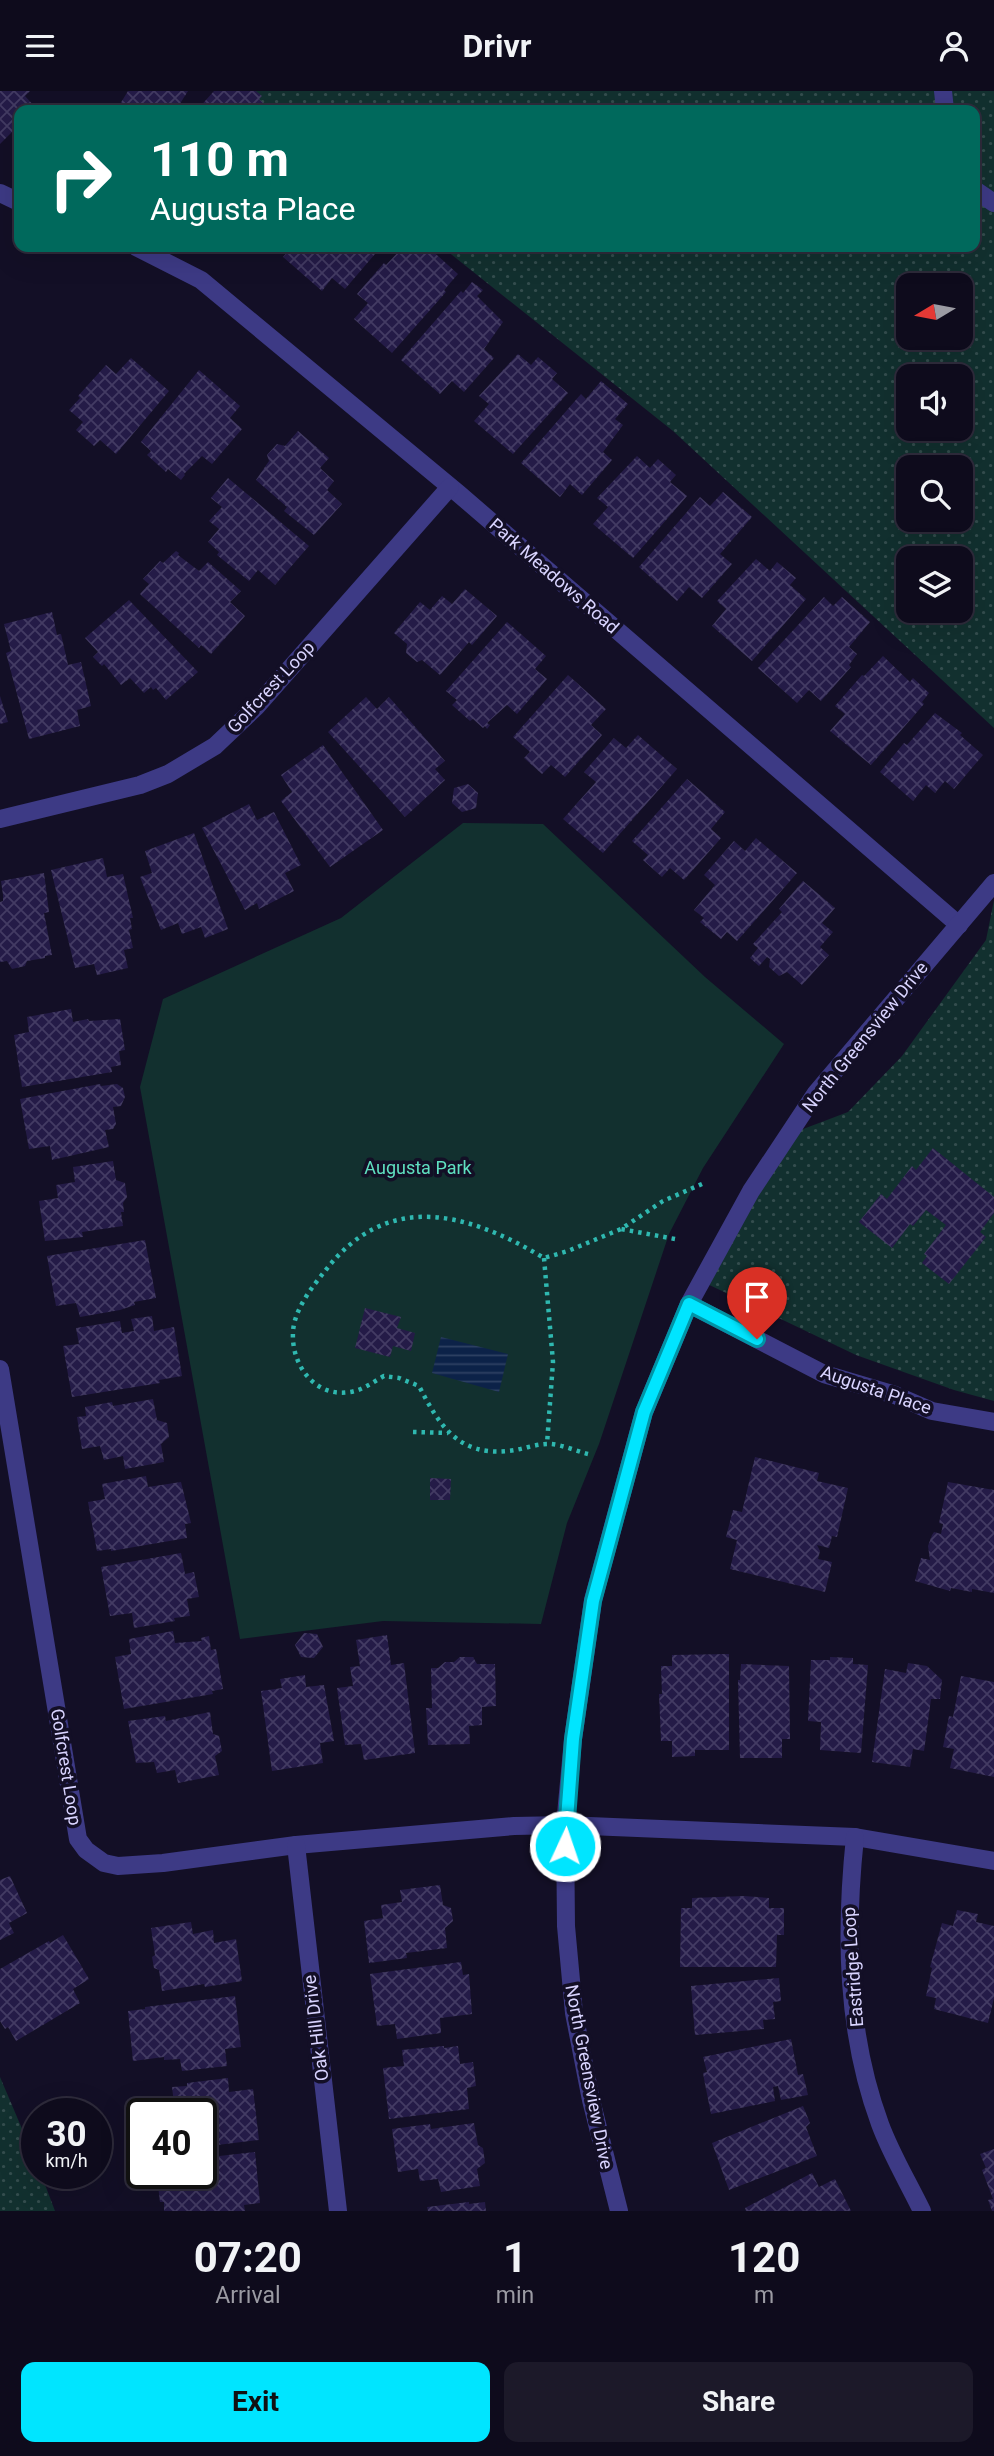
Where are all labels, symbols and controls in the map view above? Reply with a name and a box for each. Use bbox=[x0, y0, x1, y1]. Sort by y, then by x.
icon: menu bbox=[21, 27, 59, 65]
text: Drivr bbox=[463, 27, 531, 65]
icon: person bbox=[935, 27, 973, 65]
text: 110 m bbox=[150, 131, 289, 188]
icon: right bbox=[35, 133, 126, 224]
text: Augusta Place bbox=[150, 190, 355, 228]
north arrow bbox=[896, 273, 973, 350]
map controls bbox=[896, 273, 973, 623]
button: sound bbox=[896, 364, 973, 441]
button: search bbox=[896, 455, 973, 532]
street label: Park Meadows Road bbox=[485, 514, 623, 638]
button: layers bbox=[896, 546, 973, 623]
street label: Golfcrest Loop bbox=[223, 636, 318, 737]
street label: North Greensview Drive bbox=[797, 957, 932, 1116]
park label: Augusta Park bbox=[364, 1157, 473, 1178]
pin bbox=[727, 1267, 787, 1339]
icon: arrive bbox=[738, 1278, 776, 1316]
street label: Augusta Place bbox=[818, 1361, 934, 1418]
street label: Golfcrest Loop bbox=[47, 1707, 86, 1827]
position arrow bbox=[528, 1809, 602, 1883]
street label: Eastridge Loop bbox=[838, 1906, 867, 2028]
street label: Oak Hill Drive bbox=[299, 1974, 332, 2082]
street label: North Greensview Drive bbox=[561, 1983, 618, 2171]
speed limit sign: 40 bbox=[126, 2098, 217, 2189]
text: 30 bbox=[46, 2114, 87, 2155]
text: km/h bbox=[45, 2150, 88, 2171]
text: 07:20 bbox=[194, 2233, 302, 2282]
text: 1 bbox=[503, 2233, 527, 2282]
text: 120 bbox=[728, 2233, 800, 2282]
text: Arrival bbox=[215, 2282, 281, 2309]
text: min bbox=[496, 2282, 534, 2309]
text: m bbox=[754, 2282, 774, 2309]
button: Exit bbox=[21, 2362, 490, 2442]
button: Share bbox=[504, 2362, 973, 2442]

